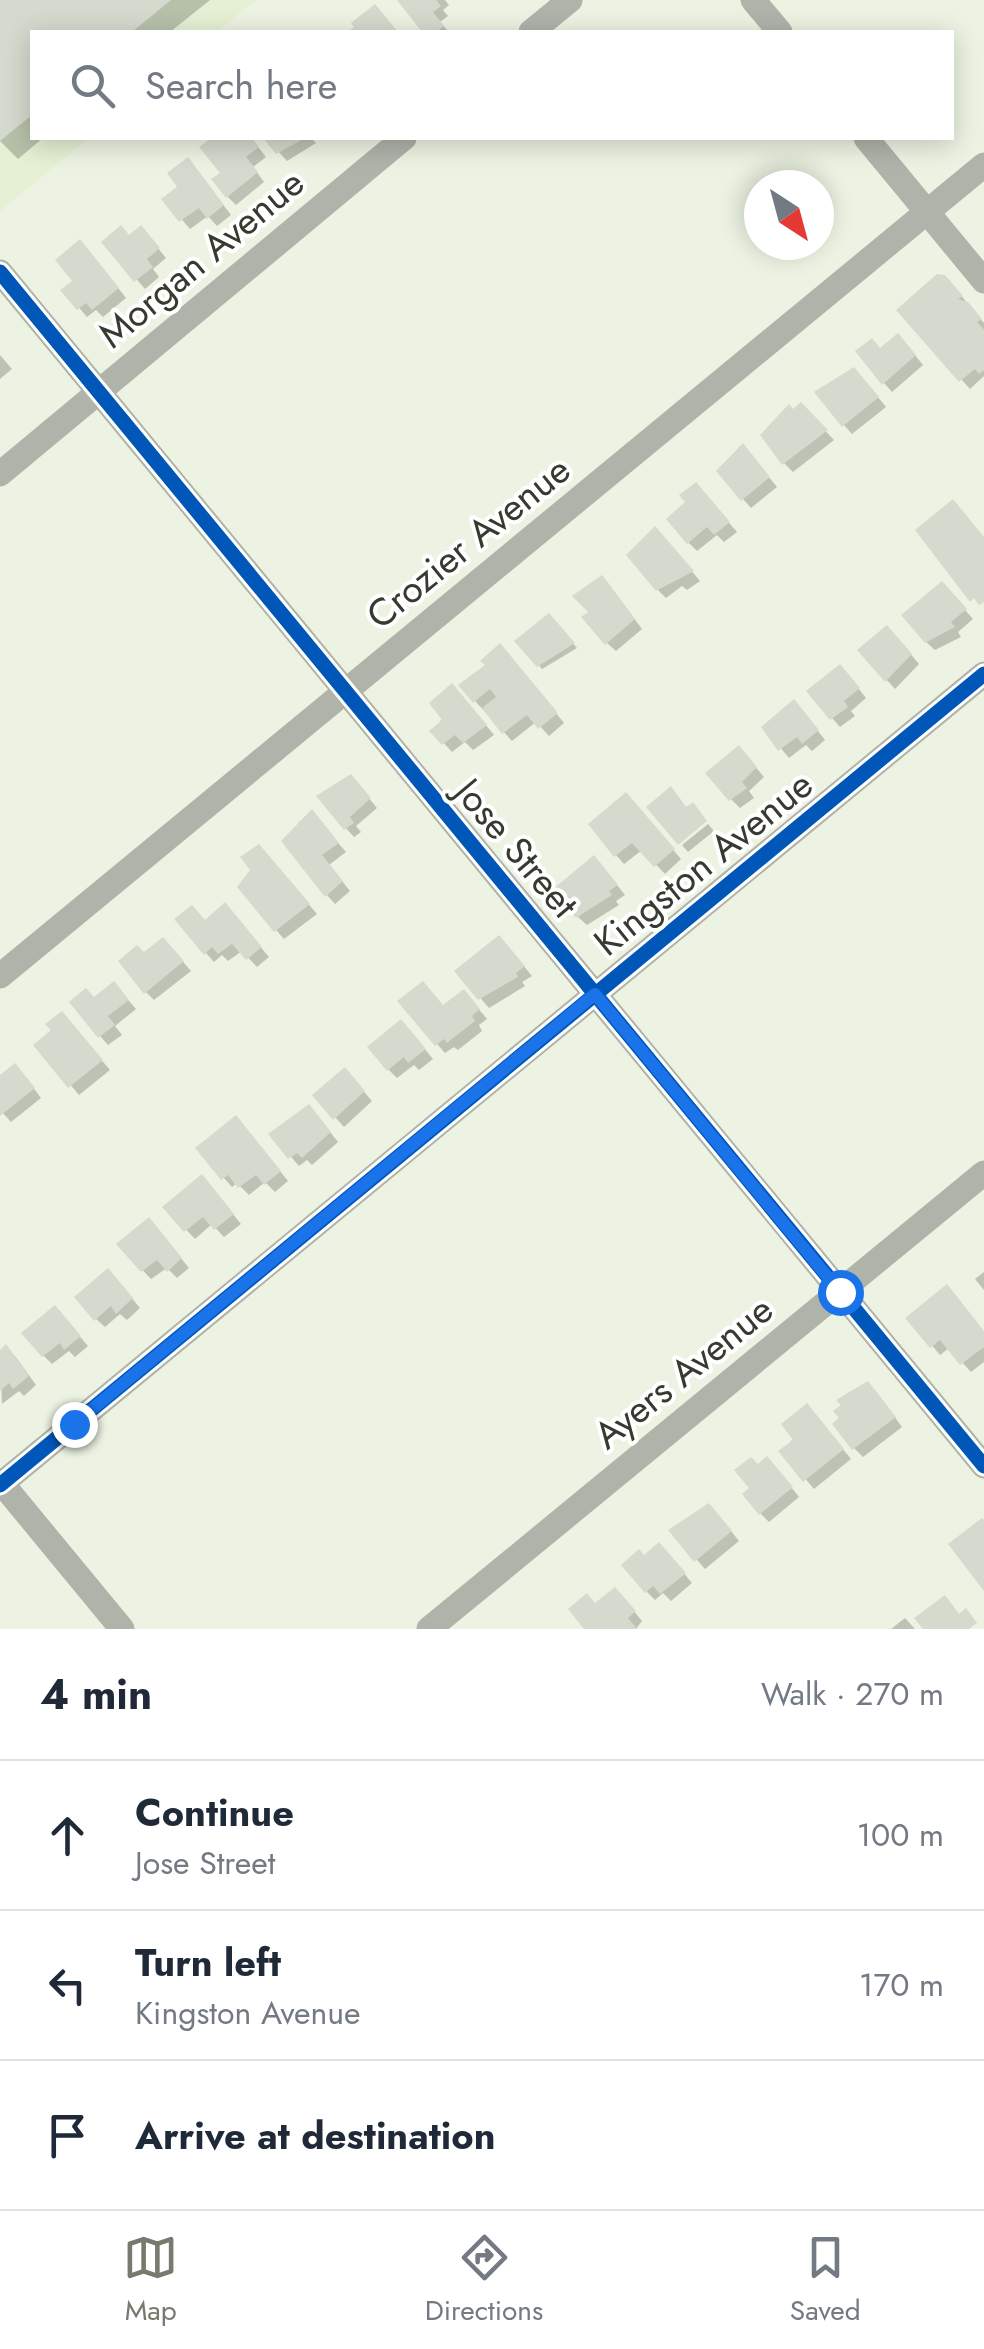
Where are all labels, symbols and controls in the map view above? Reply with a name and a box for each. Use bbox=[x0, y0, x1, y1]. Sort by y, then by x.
search box bbox=[30, 30, 954, 140]
icon: search bbox=[65, 58, 120, 113]
text: Search here bbox=[145, 58, 337, 113]
street label: Morgan Avenue bbox=[86, 155, 316, 361]
north arrow bbox=[744, 170, 834, 260]
street label: Crozier Avenue bbox=[354, 442, 582, 642]
street label: Kingston Avenue bbox=[582, 757, 824, 969]
street label: Jose Street bbox=[439, 763, 592, 930]
route start bbox=[818, 1270, 864, 1316]
street label: Ayers Avenue bbox=[581, 1282, 785, 1462]
route end bbox=[52, 1402, 98, 1448]
text: 4 min bbox=[40, 1664, 152, 1725]
text: Walk · 270 m bbox=[761, 1671, 944, 1717]
text: Continue bbox=[135, 1785, 294, 1840]
icon: ahead bbox=[40, 1808, 95, 1863]
text: 100 m bbox=[857, 1812, 944, 1858]
text: Jose Street bbox=[135, 1840, 275, 1886]
text: Turn left bbox=[135, 1935, 281, 1990]
icon: left bbox=[40, 1958, 95, 2013]
text: 170 m bbox=[859, 1962, 944, 2008]
text: Kingston Avenue bbox=[135, 1990, 361, 2036]
icon: arrive bbox=[40, 2108, 95, 2163]
text: Arrive at destination bbox=[135, 2108, 496, 2163]
tab: Map bbox=[123, 2230, 178, 2331]
tab: Directions bbox=[425, 2230, 543, 2331]
tab: Saved bbox=[790, 2230, 861, 2331]

